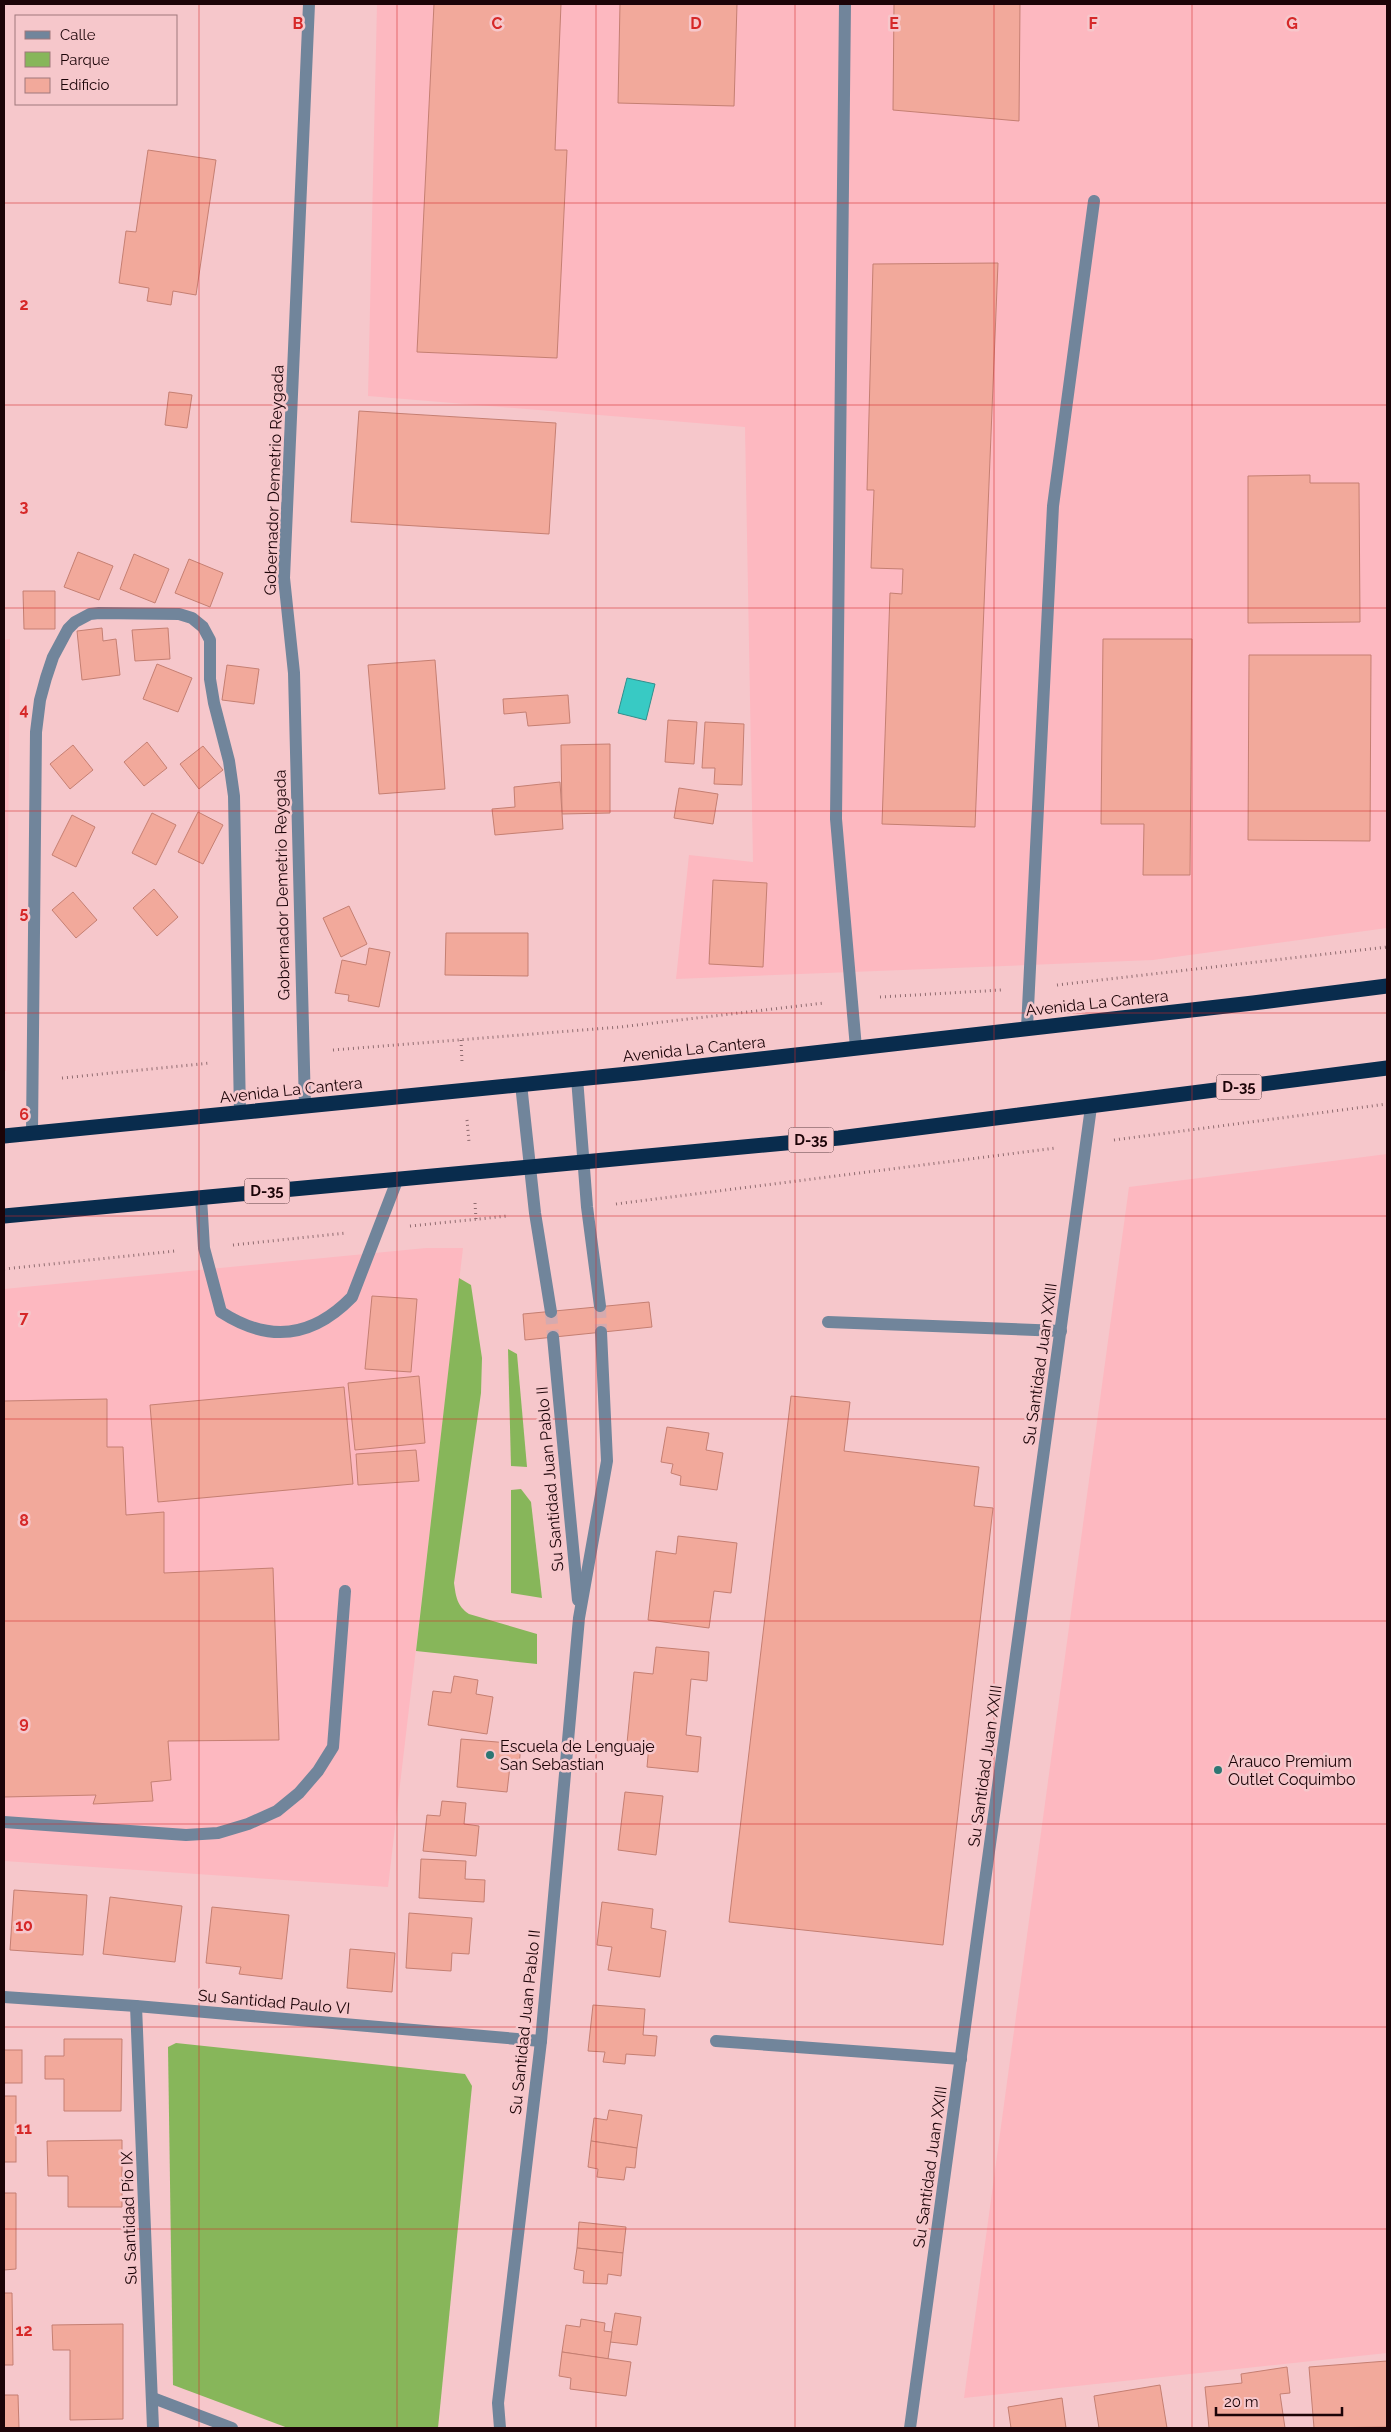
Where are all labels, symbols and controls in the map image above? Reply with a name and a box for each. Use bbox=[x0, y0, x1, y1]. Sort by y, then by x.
text: B bbox=[293, 14, 304, 33]
text: C bbox=[492, 14, 503, 33]
text: D bbox=[690, 14, 702, 33]
text: E bbox=[889, 14, 899, 33]
text: F bbox=[1088, 14, 1098, 33]
text: G bbox=[1286, 14, 1298, 33]
legend bbox=[15, 15, 178, 105]
text: Calle bbox=[60, 26, 96, 44]
text: Parque bbox=[60, 51, 110, 69]
text: Edificio bbox=[60, 76, 110, 94]
text: 2 bbox=[19, 295, 29, 314]
street label: Gobernador Demetrio Reygada bbox=[260, 364, 288, 596]
text: 3 bbox=[20, 497, 29, 516]
text: 4 bbox=[19, 700, 29, 719]
street label: Gobernador Demetrio Reygada bbox=[270, 770, 294, 1000]
text: 5 bbox=[20, 903, 29, 922]
street label: Avenida La Cantera bbox=[1025, 986, 1169, 1020]
street label: Avenida La Cantera bbox=[622, 1032, 766, 1066]
street label: Avenida La Cantera bbox=[219, 1073, 363, 1107]
road number: D-35 bbox=[1216, 1074, 1262, 1100]
text: 6 bbox=[19, 1105, 29, 1124]
road number: D-35 bbox=[788, 1128, 834, 1152]
road number: D-35 bbox=[244, 1178, 290, 1204]
street label: Su Santidad Juan XXIII bbox=[1019, 1282, 1061, 1446]
text: 7 bbox=[20, 1308, 29, 1327]
street label: Su Santidad Juan Pablo II bbox=[532, 1386, 568, 1572]
text: 8 bbox=[19, 1511, 29, 1530]
street label: Su Santidad Juan XXIII bbox=[964, 1684, 1006, 1848]
text: 9 bbox=[19, 1713, 29, 1732]
place label: Escuela de Lenguaje San Sebastian bbox=[500, 1737, 655, 1774]
marker: Escuela de Lenguaje San Sebastian bbox=[484, 1749, 496, 1761]
place label: Arauco Premium Outlet Coquimbo bbox=[1228, 1752, 1355, 1789]
marker: Arauco Premium Outlet Coquimbo bbox=[1212, 1764, 1224, 1776]
text: 10 bbox=[15, 1916, 33, 1935]
street label: Su Santidad Juan Pablo II bbox=[506, 1929, 544, 2115]
street label: Su Santidad Paulo VI bbox=[197, 1986, 351, 2018]
street label: Su Santidad Juan XXIII bbox=[909, 2085, 951, 2249]
text: 11 bbox=[16, 2119, 32, 2138]
street label: Su Santidad Pío IX bbox=[117, 2150, 141, 2285]
text: 12 bbox=[16, 2321, 32, 2340]
scale bar bbox=[1216, 2384, 1342, 2416]
text: 20 m bbox=[1224, 2393, 1259, 2411]

